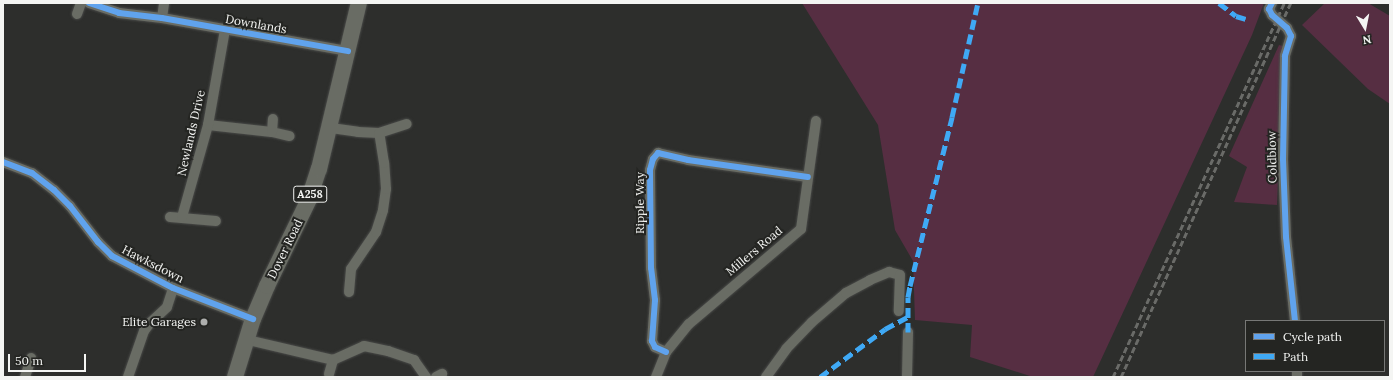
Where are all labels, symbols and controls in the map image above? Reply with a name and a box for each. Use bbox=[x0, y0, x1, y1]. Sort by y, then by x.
north arrow bbox=[1345, 8, 1385, 48]
street label: Downlands bbox=[224, 12, 288, 36]
text: N bbox=[1362, 32, 1373, 47]
street label: Newlands Drive bbox=[174, 89, 208, 177]
street label: Coldblow bbox=[1264, 131, 1280, 183]
street label: Ripple Way bbox=[633, 172, 647, 234]
road number: A258 bbox=[293, 185, 327, 203]
street label: Dover Road bbox=[264, 217, 306, 281]
street label: Millers Road bbox=[723, 223, 785, 279]
street label: Hawksdown bbox=[119, 242, 187, 286]
place label: Elite Garages bbox=[122, 315, 196, 329]
marker: Elite Garages bbox=[199, 317, 209, 327]
legend bbox=[1245, 320, 1385, 372]
text: Cycle path bbox=[1283, 329, 1342, 344]
scale bar bbox=[10, 346, 88, 372]
text: Path bbox=[1283, 349, 1308, 364]
text: 50 m bbox=[15, 353, 43, 368]

